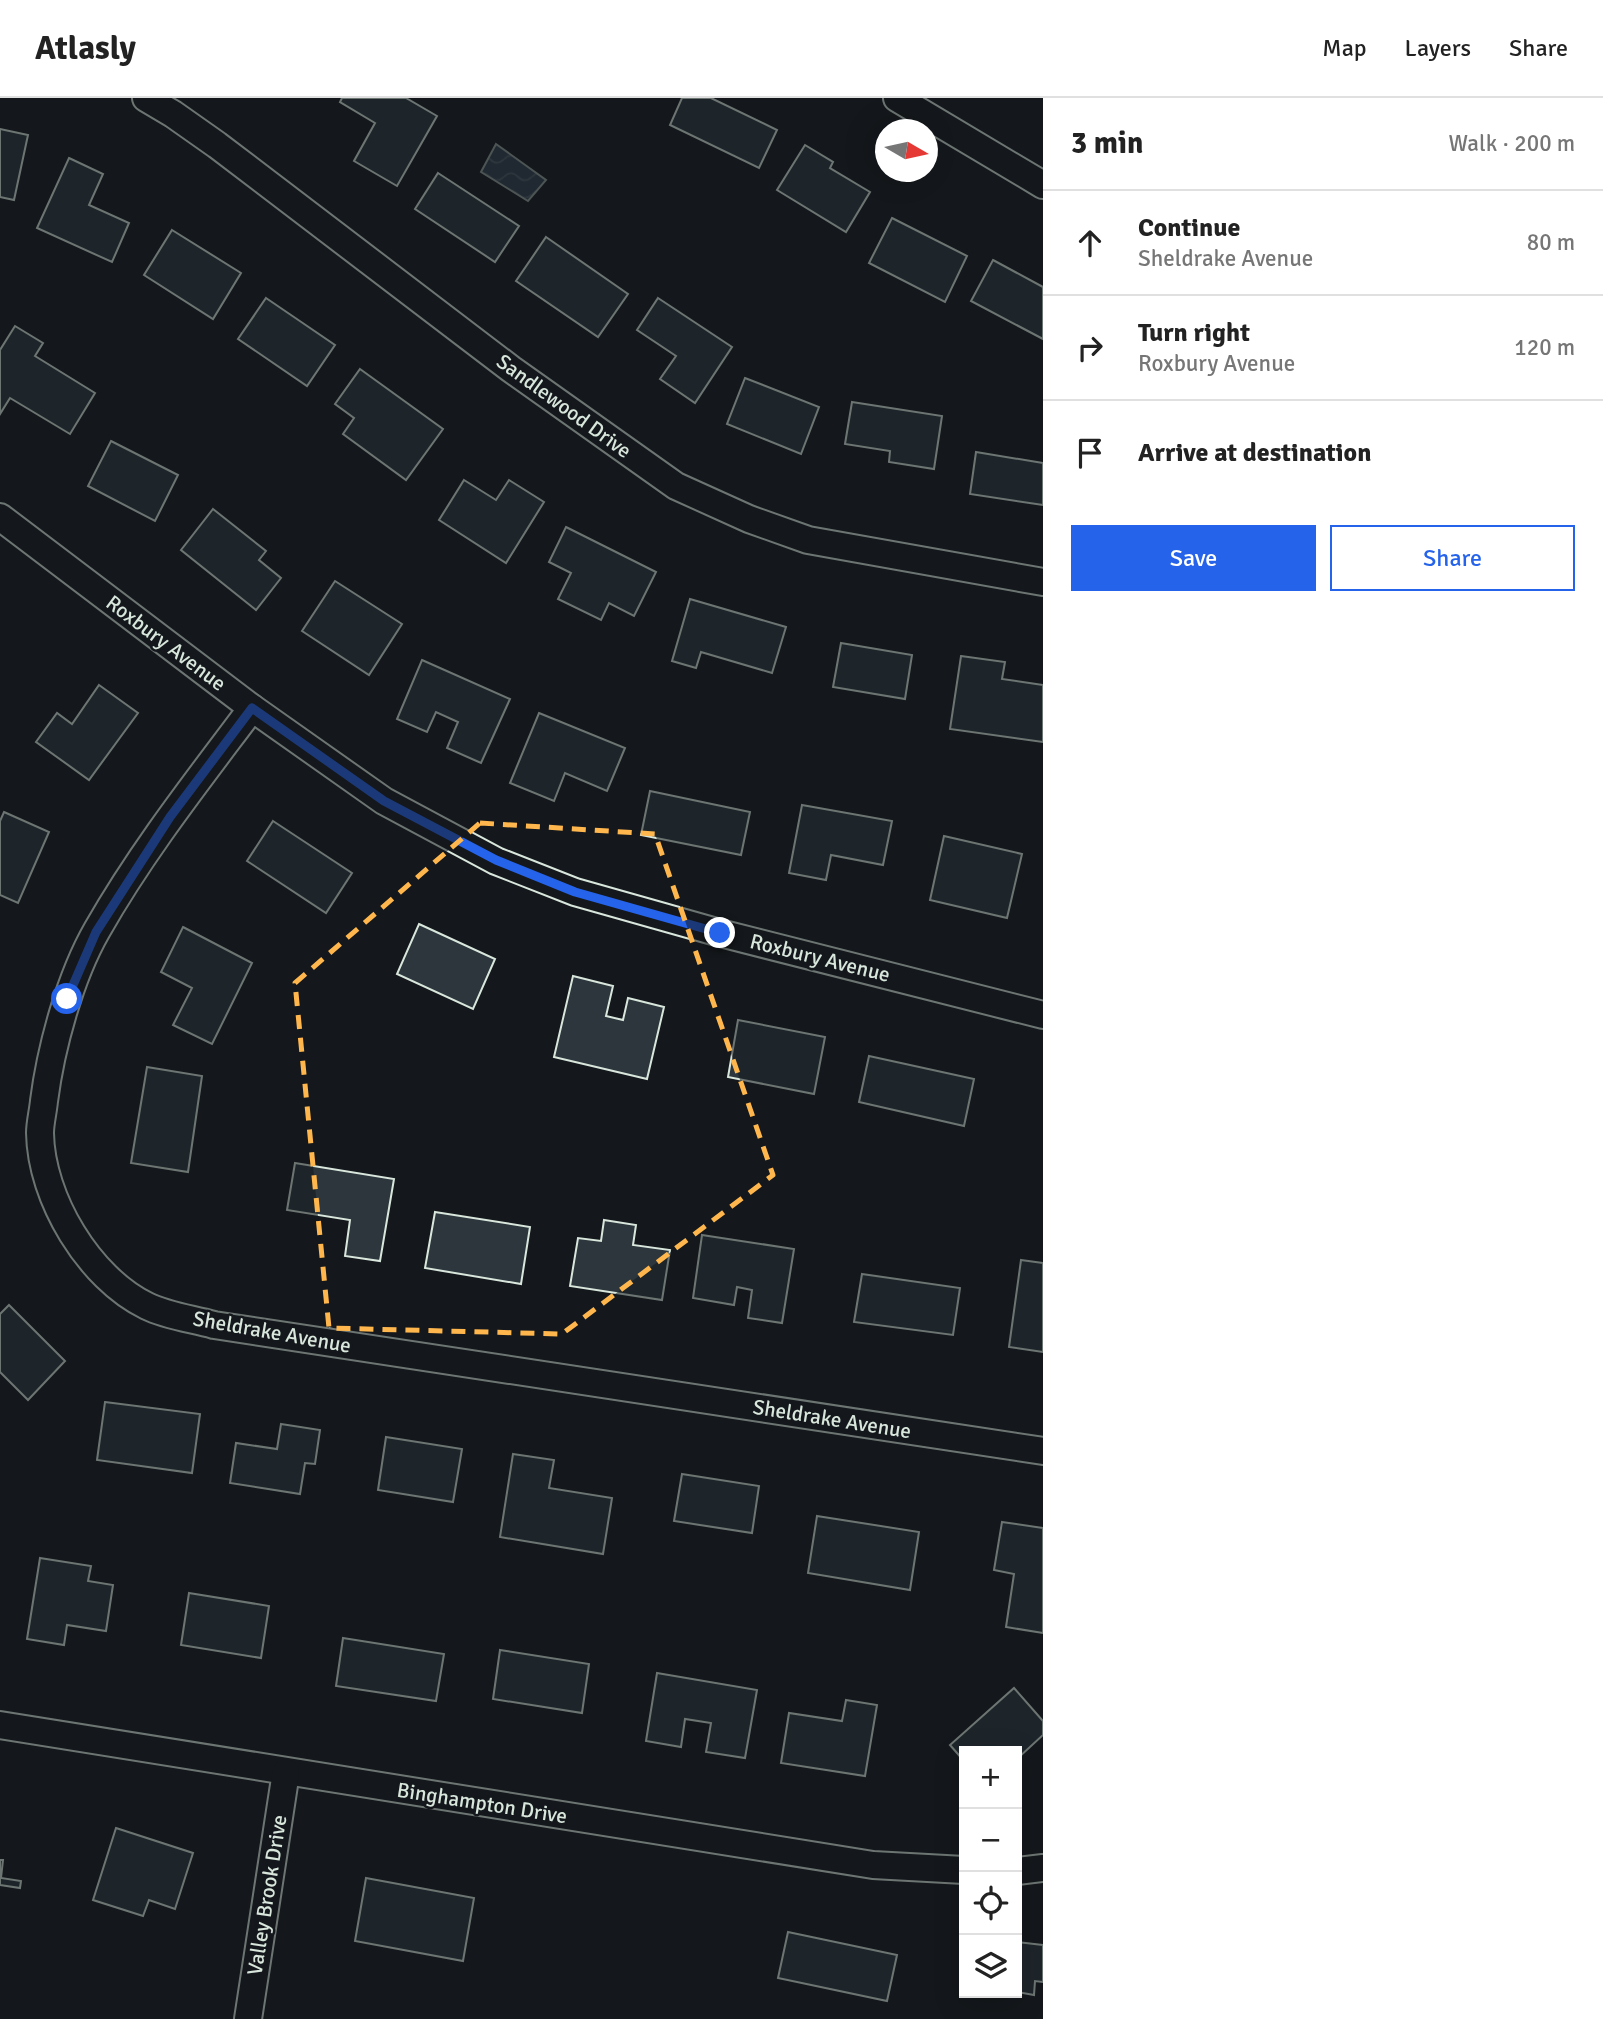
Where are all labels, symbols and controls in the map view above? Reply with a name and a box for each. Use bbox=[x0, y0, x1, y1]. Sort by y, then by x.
text: Atlasly bbox=[35, 28, 136, 69]
text: Map bbox=[1322, 33, 1367, 63]
text: Layers bbox=[1405, 33, 1471, 63]
text: Share bbox=[1509, 33, 1568, 63]
north arrow bbox=[875, 119, 938, 182]
text: 3 min bbox=[1071, 125, 1143, 162]
text: Walk · 200 m bbox=[1449, 129, 1575, 158]
text: Continue bbox=[1138, 212, 1240, 244]
icon: ahead bbox=[1071, 224, 1109, 262]
text: 80 m bbox=[1527, 228, 1575, 257]
text: Sheldrake Avenue bbox=[1138, 244, 1313, 273]
text: Turn right bbox=[1138, 317, 1250, 349]
icon: right bbox=[1071, 329, 1109, 367]
text: 120 m bbox=[1514, 333, 1575, 362]
street label: Sandlewood Drive bbox=[491, 348, 637, 464]
text: Roxbury Avenue bbox=[1138, 349, 1295, 378]
icon: arrive bbox=[1071, 434, 1109, 472]
text: Arrive at destination bbox=[1138, 437, 1371, 469]
button: Save bbox=[1071, 525, 1316, 591]
button: Share bbox=[1330, 525, 1575, 591]
street label: Roxbury Avenue bbox=[101, 589, 231, 697]
route end bbox=[704, 917, 735, 948]
street label: Roxbury Avenue bbox=[747, 928, 893, 988]
route start bbox=[51, 983, 82, 1014]
street label: Sheldrake Avenue bbox=[191, 1305, 353, 1359]
street label: Sheldrake Avenue bbox=[751, 1394, 913, 1444]
map controls bbox=[959, 1746, 1022, 1998]
button: + bbox=[959, 1746, 1022, 1809]
street label: Binghampton Drive bbox=[395, 1777, 569, 1829]
button: − bbox=[959, 1809, 1022, 1872]
street label: Valley Brook Drive bbox=[241, 1813, 293, 1977]
button: locate bbox=[959, 1872, 1022, 1935]
button: layers bbox=[959, 1935, 1022, 1998]

